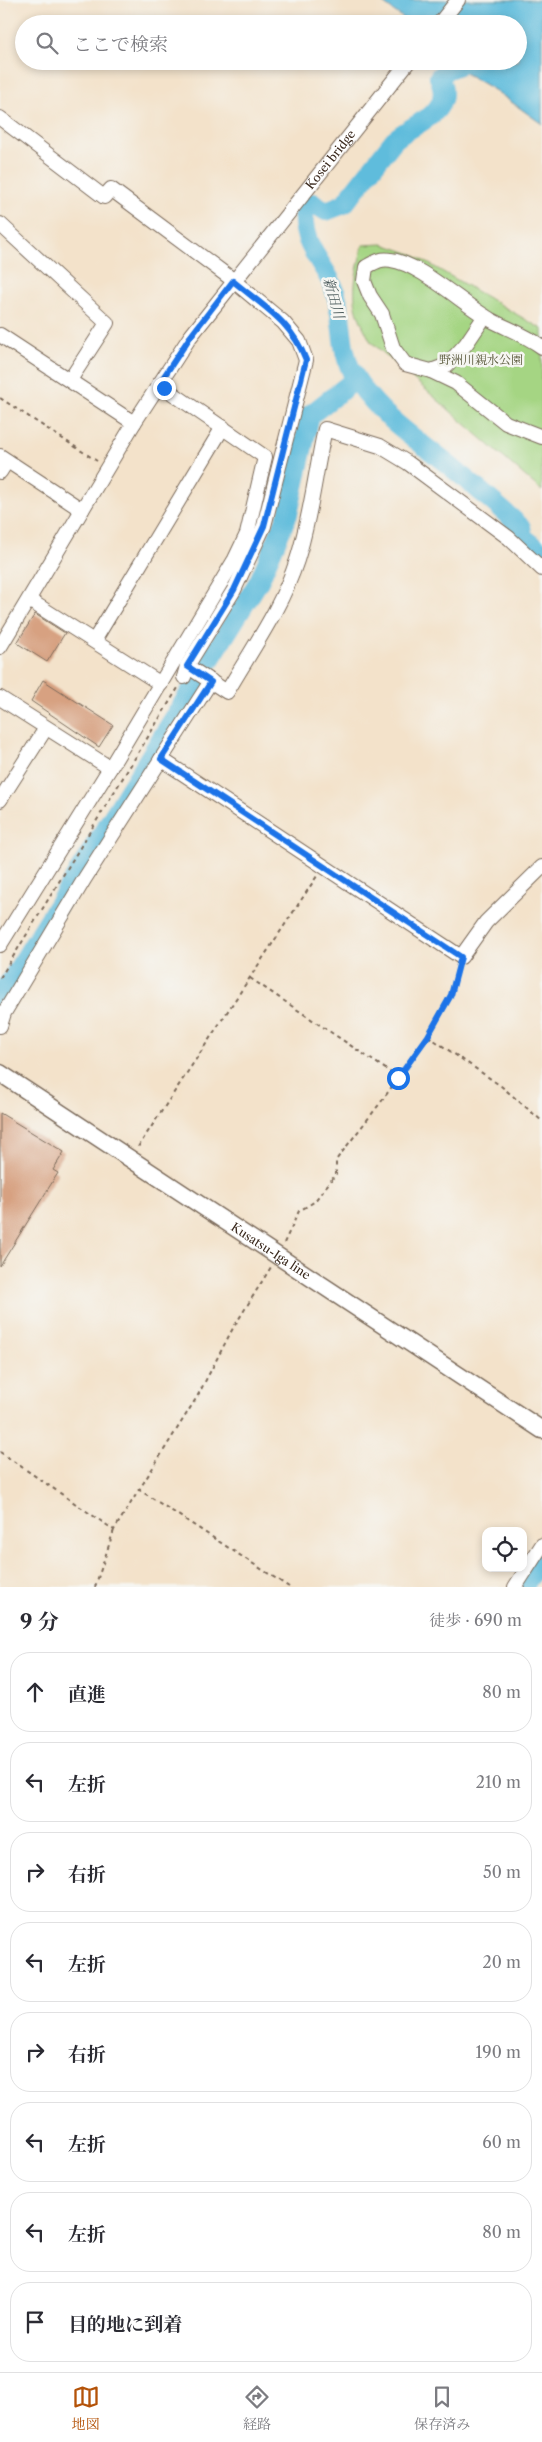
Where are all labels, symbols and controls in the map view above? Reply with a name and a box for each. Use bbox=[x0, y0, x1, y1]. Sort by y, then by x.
search box bbox=[15, 15, 527, 70]
icon: search bbox=[33, 29, 61, 57]
text: ここで検索 bbox=[73, 33, 168, 56]
street label: Kosei bridge bbox=[302, 127, 359, 192]
water label: 新田川 bbox=[320, 275, 349, 323]
park label: 野洲川親水公園 bbox=[439, 352, 523, 367]
route end bbox=[153, 377, 176, 400]
route start bbox=[387, 1067, 410, 1090]
street label: Kusatsu-Iga line bbox=[228, 1219, 314, 1283]
map controls bbox=[482, 1527, 527, 1572]
button: locate bbox=[482, 1527, 527, 1572]
text: 9 分 bbox=[20, 1609, 59, 1634]
text: 徒歩 · 690 m bbox=[429, 1610, 522, 1630]
icon: ahead bbox=[21, 1678, 49, 1706]
text: 80 m bbox=[482, 1682, 521, 1702]
text: 直進 bbox=[68, 1683, 106, 1706]
icon: left bbox=[21, 1768, 49, 1796]
text: 210 m bbox=[476, 1772, 521, 1792]
text: 左折 bbox=[68, 1773, 106, 1796]
icon: right bbox=[21, 1858, 49, 1886]
text: 50 m bbox=[483, 1862, 521, 1882]
text: 右折 bbox=[68, 1863, 106, 1886]
icon: left bbox=[21, 1948, 49, 1976]
text: 20 m bbox=[482, 1952, 521, 1972]
text: 左折 bbox=[68, 1953, 106, 1976]
icon: right bbox=[21, 2038, 49, 2066]
text: 190 m bbox=[476, 2042, 521, 2062]
text: 右折 bbox=[68, 2043, 106, 2066]
icon: left bbox=[21, 2128, 49, 2156]
text: 60 m bbox=[482, 2132, 521, 2152]
text: 左折 bbox=[68, 2133, 106, 2156]
icon: left bbox=[21, 2218, 49, 2246]
text: 80 m bbox=[482, 2222, 521, 2242]
text: 左折 bbox=[68, 2223, 106, 2246]
icon: arrive bbox=[21, 2308, 49, 2336]
text: 目的地に到着 bbox=[68, 2313, 182, 2336]
tab: 地図 bbox=[72, 2383, 100, 2433]
tab: 経路 bbox=[243, 2383, 271, 2433]
tab: 保存済み bbox=[414, 2383, 470, 2433]

